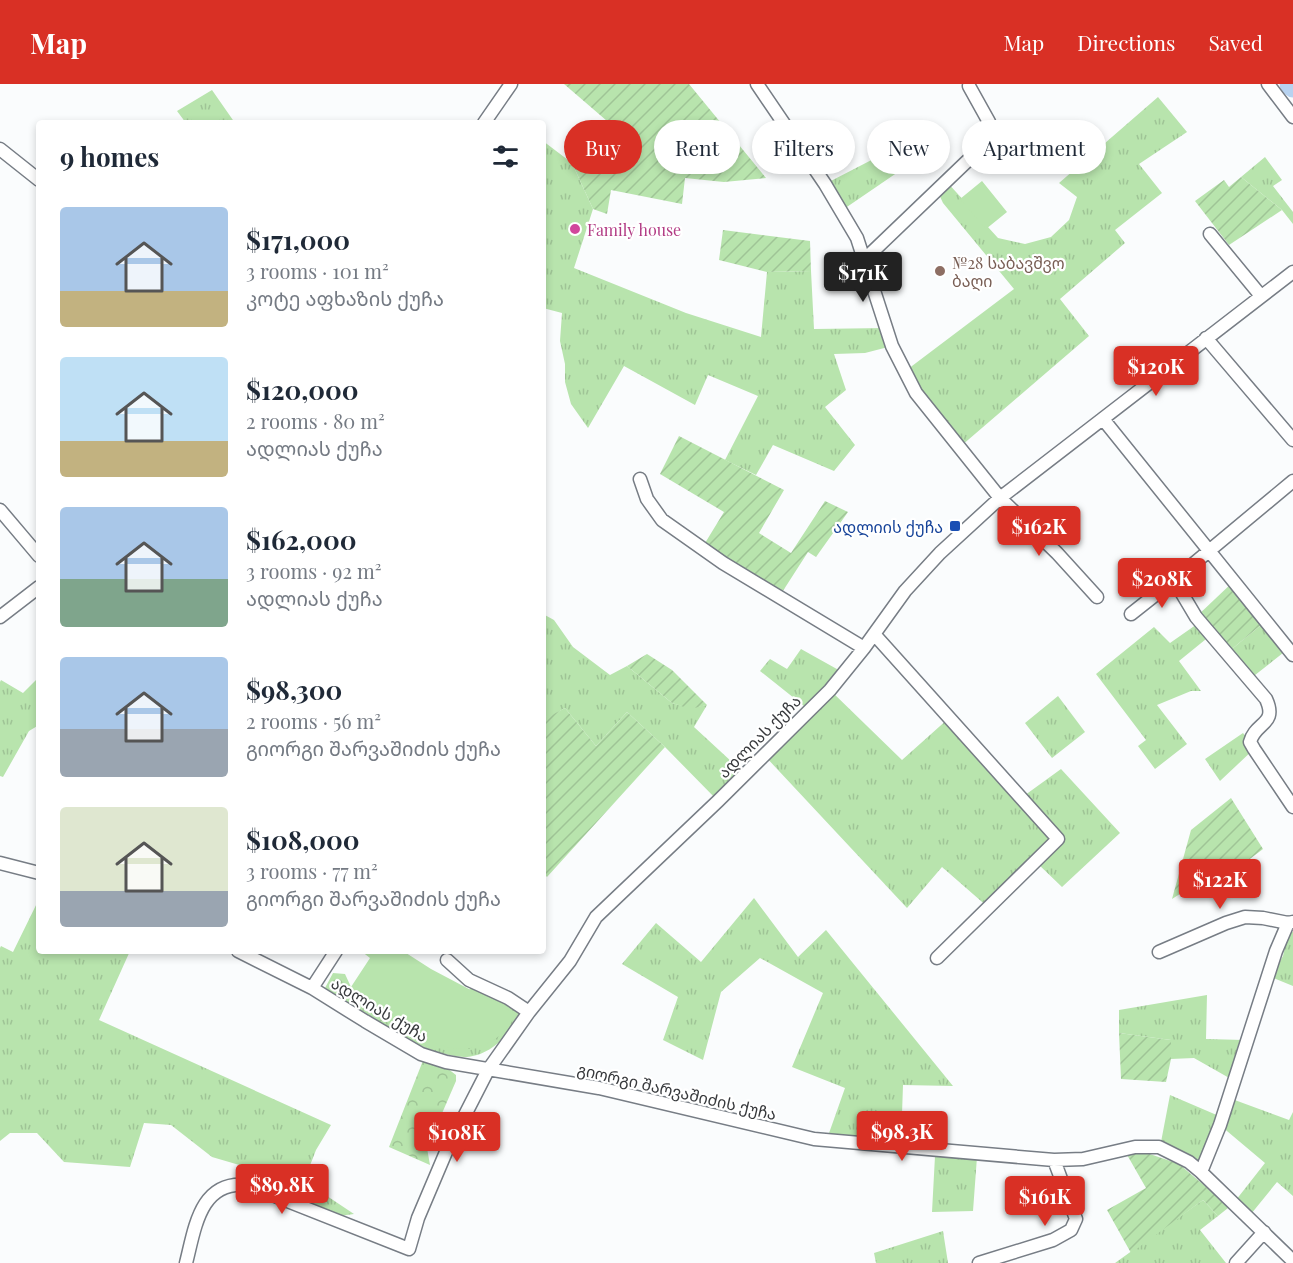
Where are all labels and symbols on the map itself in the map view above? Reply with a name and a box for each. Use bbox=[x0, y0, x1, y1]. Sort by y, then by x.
place label: Family house bbox=[587, 219, 681, 240]
marker: Family house bbox=[568, 222, 582, 236]
pin: $171K bbox=[821, 252, 905, 303]
place label: №28 საბავშვო ბაღი bbox=[952, 252, 1065, 291]
marker: №28 საბავშვო ბაღი bbox=[933, 264, 947, 278]
pin: $120K bbox=[1114, 346, 1198, 397]
pin: $162K bbox=[997, 506, 1081, 557]
place label: ადლიის ქუჩა bbox=[833, 516, 943, 538]
marker: ადლიის ქუჩა bbox=[948, 519, 962, 533]
pin: $208K bbox=[1120, 558, 1204, 609]
street label: ადლიას ქუჩა bbox=[713, 690, 806, 783]
pin: $122K bbox=[1178, 859, 1262, 910]
street label: ადლიას ქუჩა bbox=[327, 972, 432, 1047]
street label: გიორგი შარვაშიძის ქუჩა bbox=[575, 1058, 779, 1124]
pin: $98.3K bbox=[853, 1111, 951, 1162]
pin: $108K bbox=[415, 1112, 499, 1163]
pin: $89.8K bbox=[233, 1164, 331, 1215]
pin: $161K bbox=[1003, 1176, 1087, 1227]

